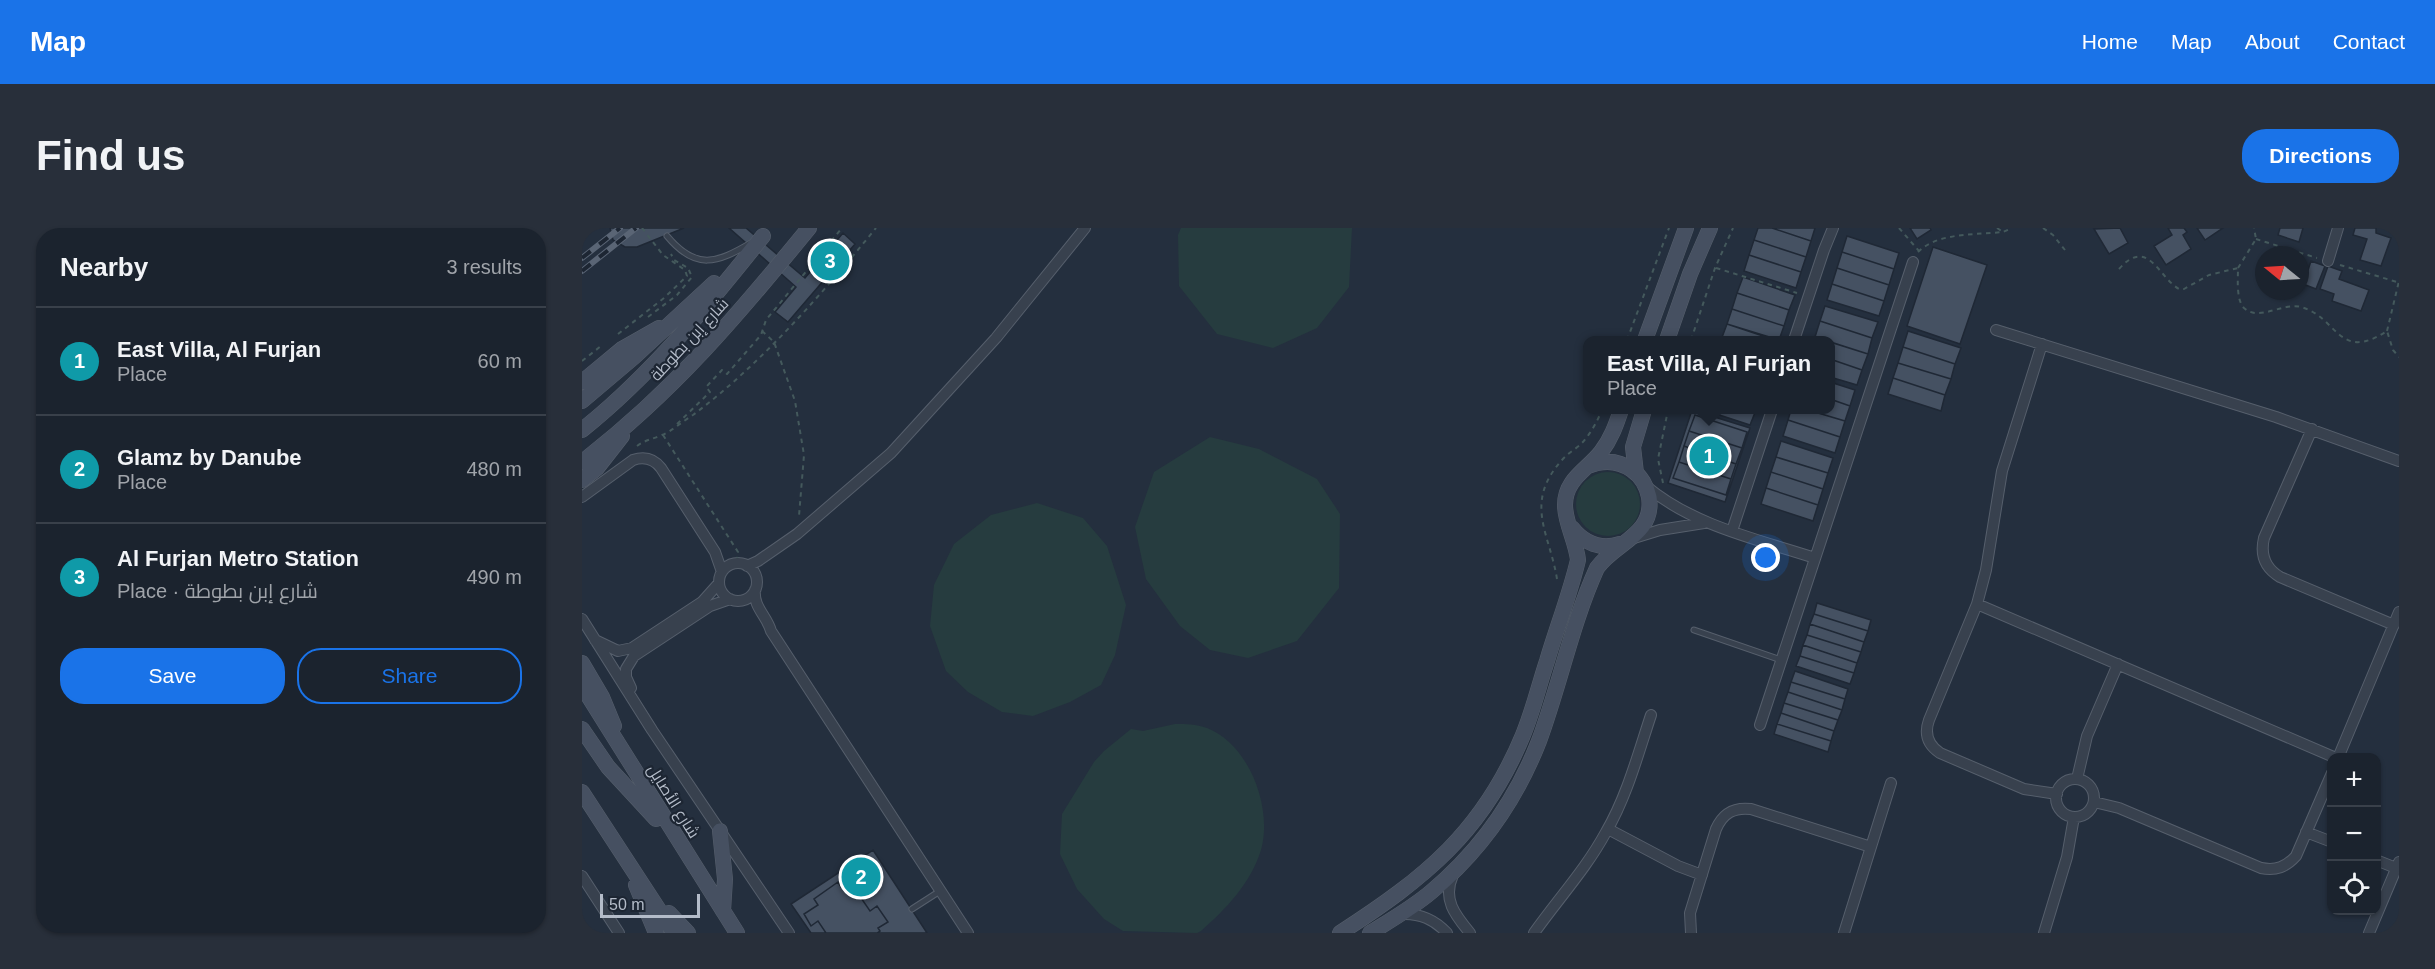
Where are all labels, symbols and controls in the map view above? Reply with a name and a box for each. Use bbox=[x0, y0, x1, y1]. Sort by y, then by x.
text: Map bbox=[30, 26, 86, 57]
text: Home bbox=[2082, 30, 2138, 53]
text: Map bbox=[2171, 30, 2212, 53]
text: About bbox=[2245, 30, 2300, 53]
text: Contact bbox=[2333, 30, 2405, 53]
button: Directions bbox=[2242, 129, 2399, 183]
text: Find us bbox=[36, 132, 185, 179]
pin: 3 bbox=[810, 238, 850, 284]
north arrow bbox=[2255, 246, 2309, 300]
text: Nearby bbox=[60, 252, 148, 282]
text: 3 results bbox=[446, 256, 522, 278]
street label: شارع إبن بطوطة bbox=[647, 295, 734, 386]
popup bbox=[1583, 336, 1835, 414]
text: East Villa, Al Furjan bbox=[117, 337, 321, 362]
text: 1 bbox=[74, 350, 85, 372]
text: 60 m bbox=[478, 350, 522, 372]
text: East Villa, Al Furjan bbox=[1607, 351, 1811, 376]
text: Place bbox=[117, 363, 167, 385]
text: Place bbox=[1607, 377, 1657, 399]
pin: 1 bbox=[1690, 434, 1728, 478]
text: Glamz by Danube bbox=[117, 445, 302, 470]
text: 2 bbox=[74, 458, 85, 480]
text: 480 m bbox=[466, 458, 522, 480]
text: Place bbox=[117, 471, 167, 493]
your location bbox=[1751, 543, 1780, 572]
text: Al Furjan Metro Station bbox=[117, 546, 359, 571]
text: 3 bbox=[74, 566, 85, 588]
text: 490 m bbox=[466, 566, 522, 588]
text: Place · شارع إبن بطوطة bbox=[117, 580, 318, 602]
button: Save bbox=[60, 648, 285, 704]
button: Share bbox=[297, 648, 522, 704]
map controls bbox=[2327, 753, 2381, 915]
button: + bbox=[2327, 753, 2381, 807]
street label: شارع الأصايل bbox=[642, 761, 703, 843]
button: − bbox=[2327, 807, 2381, 861]
pin: 2 bbox=[842, 854, 880, 900]
button: locate bbox=[2327, 861, 2381, 915]
scale bar bbox=[600, 891, 700, 918]
text: 50 m bbox=[609, 896, 645, 913]

